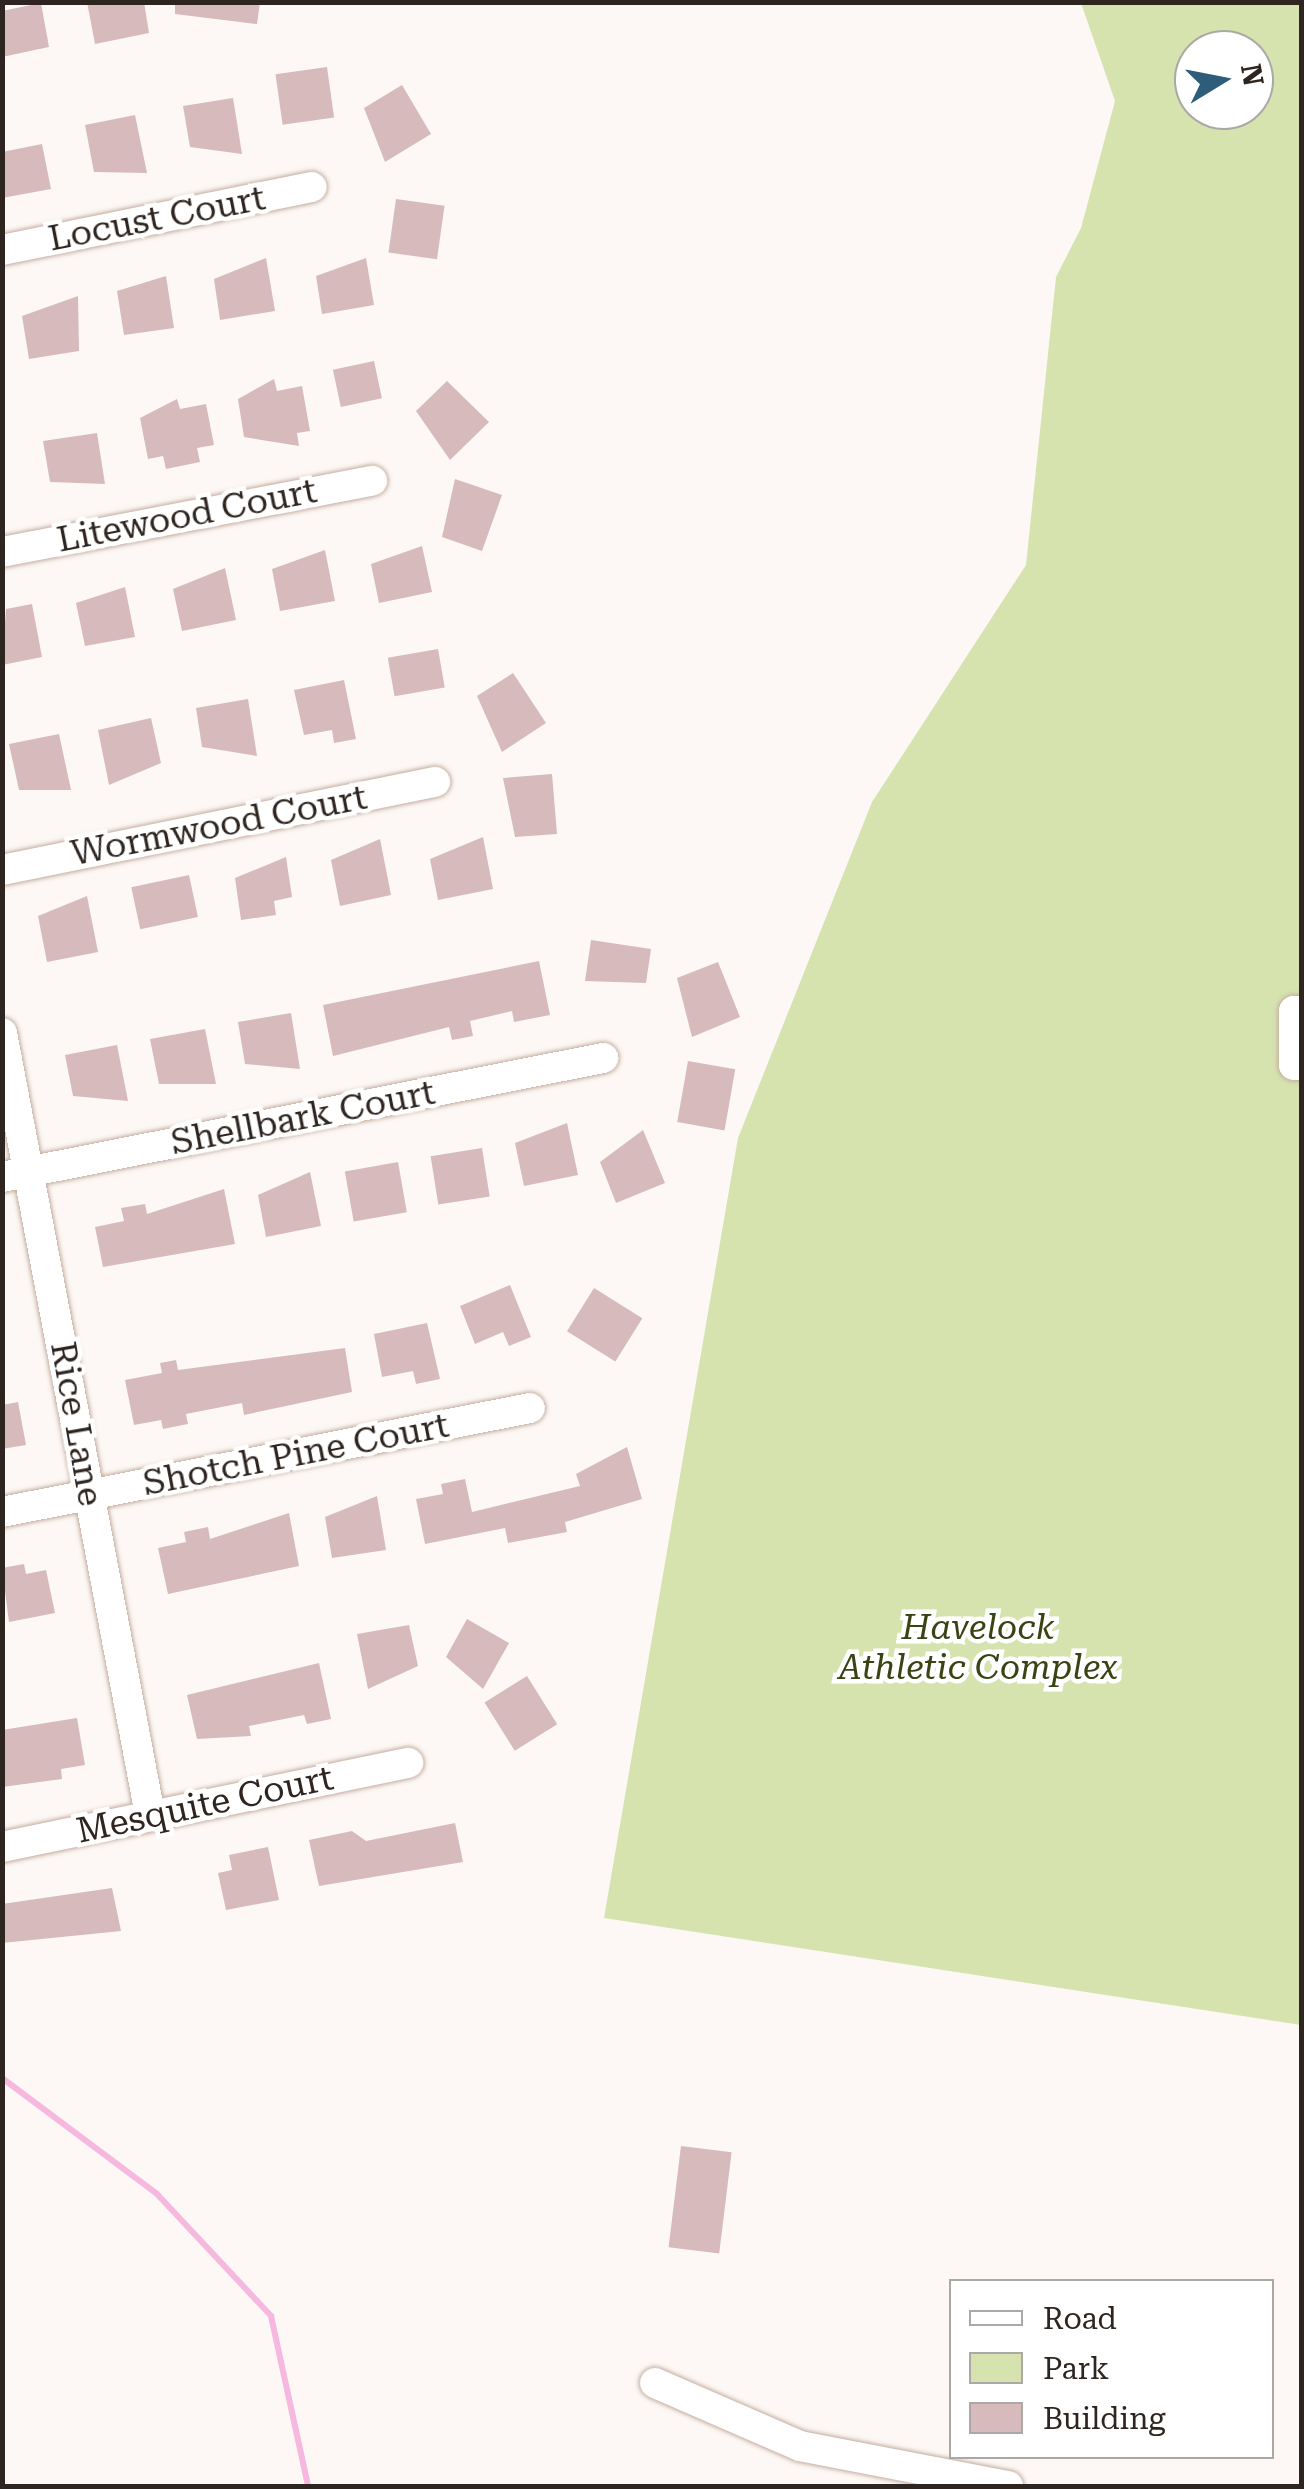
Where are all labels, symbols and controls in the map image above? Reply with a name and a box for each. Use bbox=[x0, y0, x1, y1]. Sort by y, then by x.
north arrow bbox=[1174, 30, 1274, 130]
text: N bbox=[1234, 62, 1270, 89]
street label: Locust Court bbox=[45, 177, 269, 261]
street label: Litewood Court bbox=[54, 470, 320, 562]
street label: Wormwood Court bbox=[67, 777, 371, 875]
street label: Shellbark Court bbox=[167, 1072, 439, 1164]
street label: Rice Lane bbox=[41, 1339, 111, 1509]
street label: Shotch Pine Court bbox=[140, 1405, 452, 1505]
park label: Havelock Athletic Complex bbox=[838, 1607, 1118, 1689]
street label: Mesquite Court bbox=[73, 1757, 337, 1853]
legend bbox=[949, 2279, 1274, 2459]
text: Road bbox=[1043, 2301, 1117, 2336]
text: Park bbox=[1043, 2351, 1109, 2386]
text: Building bbox=[1043, 2401, 1166, 2436]

